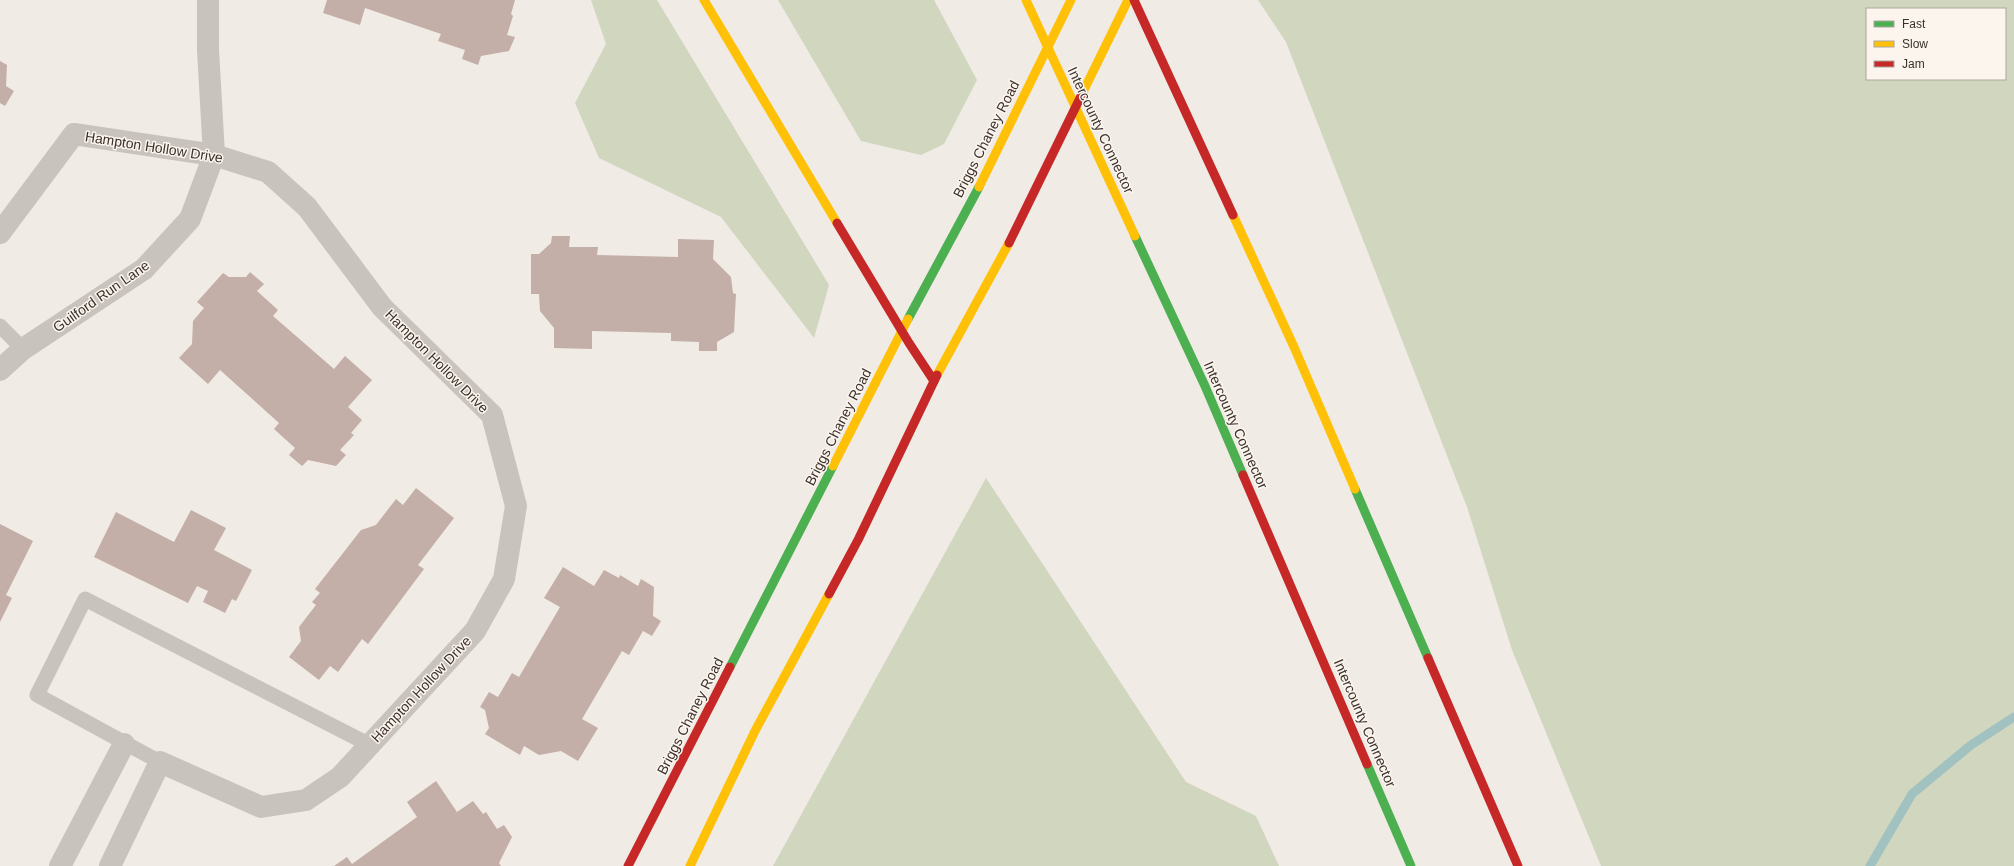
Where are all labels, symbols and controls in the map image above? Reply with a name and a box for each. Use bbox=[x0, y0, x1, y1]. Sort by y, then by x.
legend bbox=[1866, 8, 2006, 80]
text: Fast bbox=[1902, 17, 1926, 31]
text: Slow bbox=[1902, 37, 1928, 51]
text: Jam bbox=[1902, 57, 1925, 71]
street label: Intercounty Connector bbox=[1065, 64, 1137, 196]
street label: Briggs Chaney Road bbox=[950, 78, 1022, 200]
street label: Hampton Hollow Drive bbox=[84, 128, 224, 166]
street label: Guilford Run Lane bbox=[50, 257, 152, 335]
street label: Hampton Hollow Drive bbox=[382, 306, 492, 416]
street label: Intercounty Connector bbox=[1201, 359, 1271, 491]
street label: Briggs Chaney Road bbox=[802, 366, 874, 488]
street label: Hampton Hollow Drive bbox=[368, 632, 474, 745]
street label: Briggs Chaney Road bbox=[654, 655, 726, 777]
street label: Intercounty Connector bbox=[1331, 656, 1399, 790]

